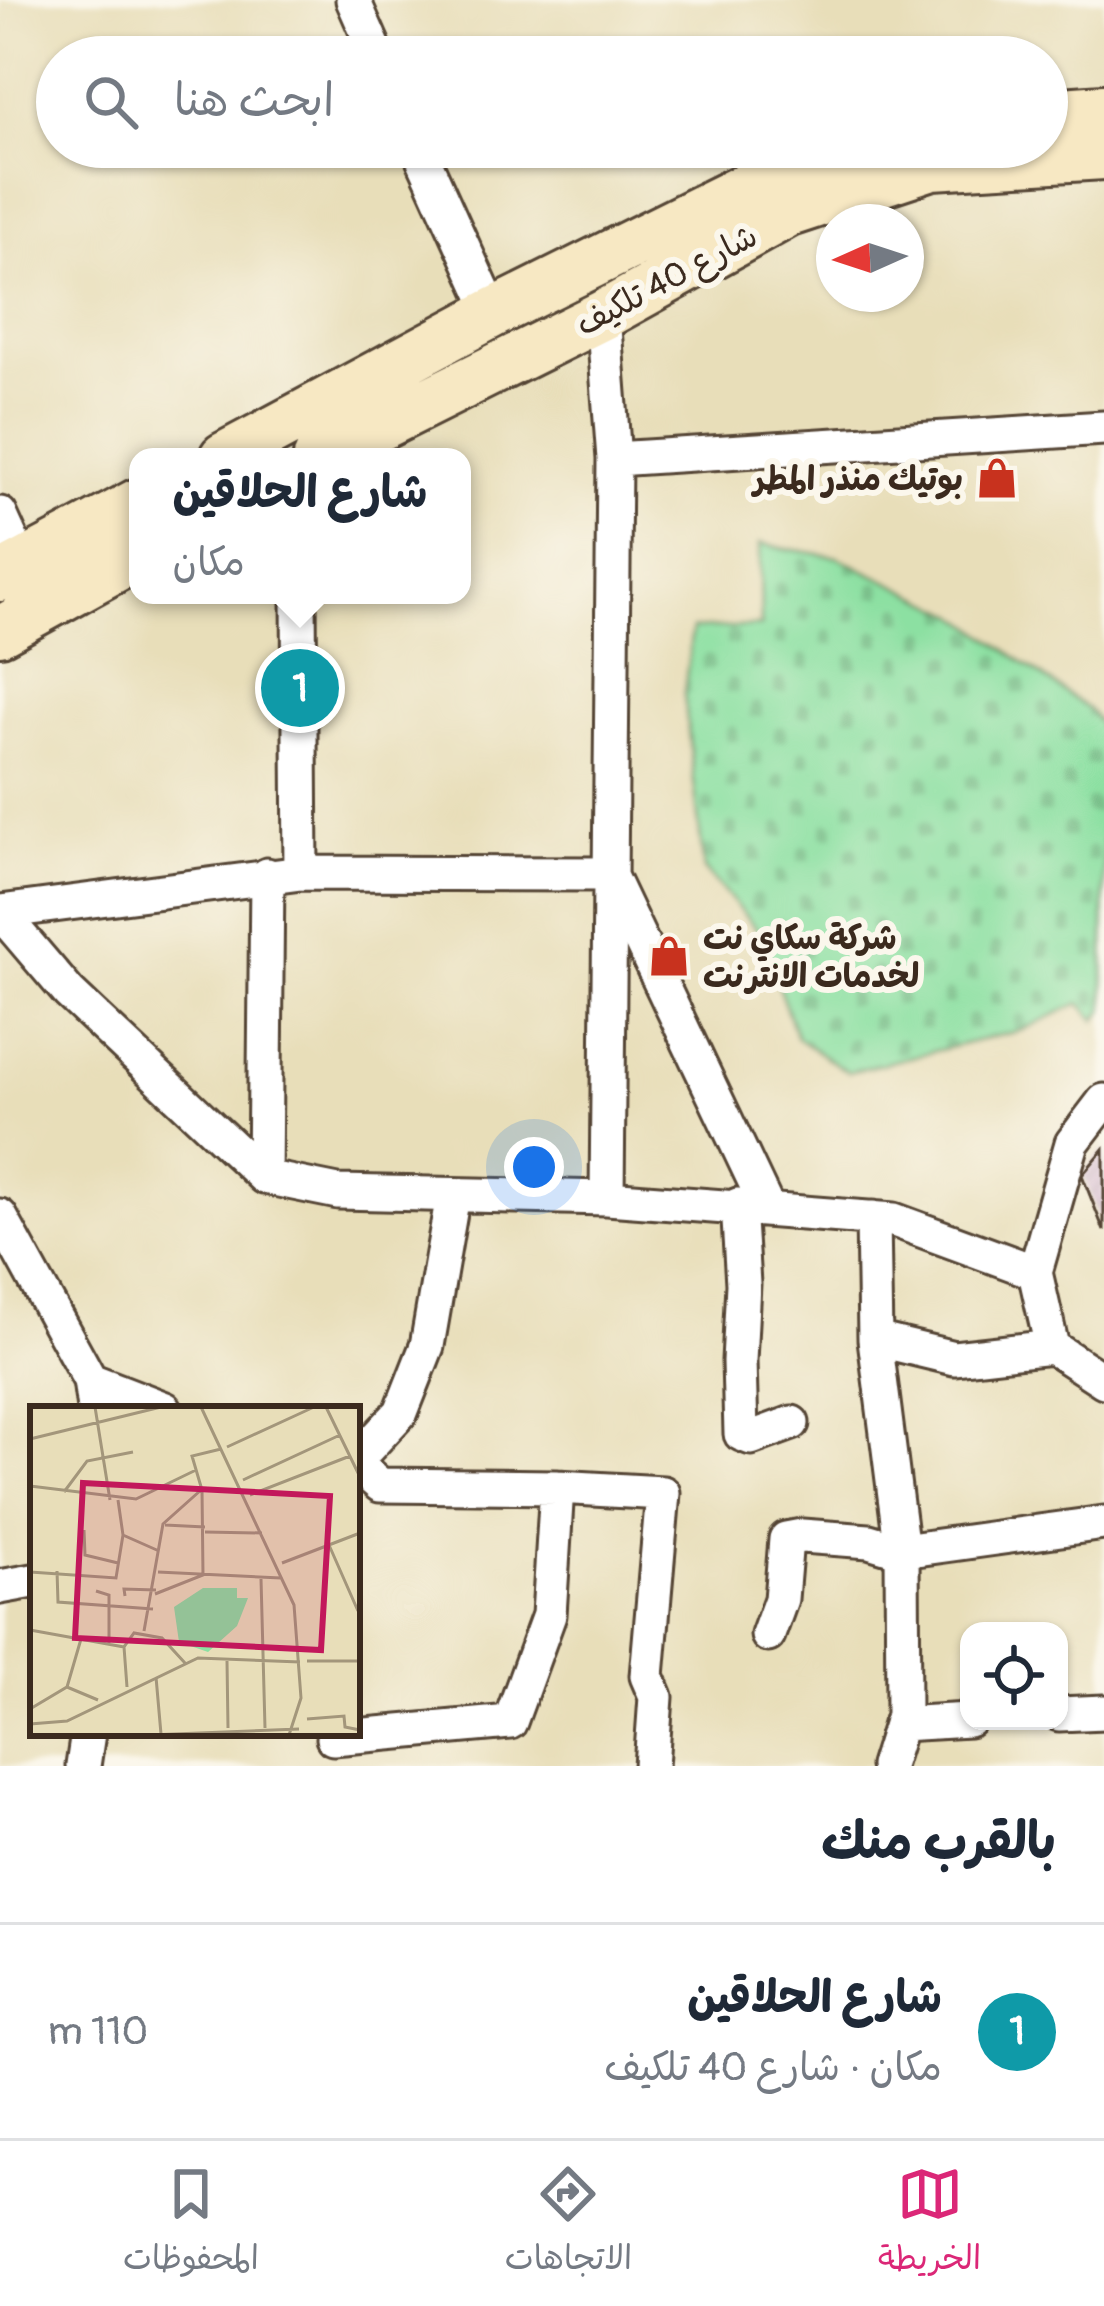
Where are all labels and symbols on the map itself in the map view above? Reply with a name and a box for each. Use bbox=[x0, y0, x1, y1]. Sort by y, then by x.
north arrow bbox=[816, 204, 924, 312]
street label: شارع 40 تلكيف bbox=[569, 215, 765, 347]
shop icon: بوتيك منذر المطر bbox=[974, 455, 1020, 501]
place label: بوتيك منذر المطر bbox=[751, 459, 963, 500]
pin: 1 bbox=[261, 643, 339, 733]
place label: شركة سكاي نت لخدمات الانترنت bbox=[703, 918, 919, 997]
shop icon: شركة سكاي نت لخدمات الانترنت bbox=[646, 933, 692, 979]
your location bbox=[504, 1137, 564, 1197]
inset map bbox=[30, 1406, 360, 1736]

